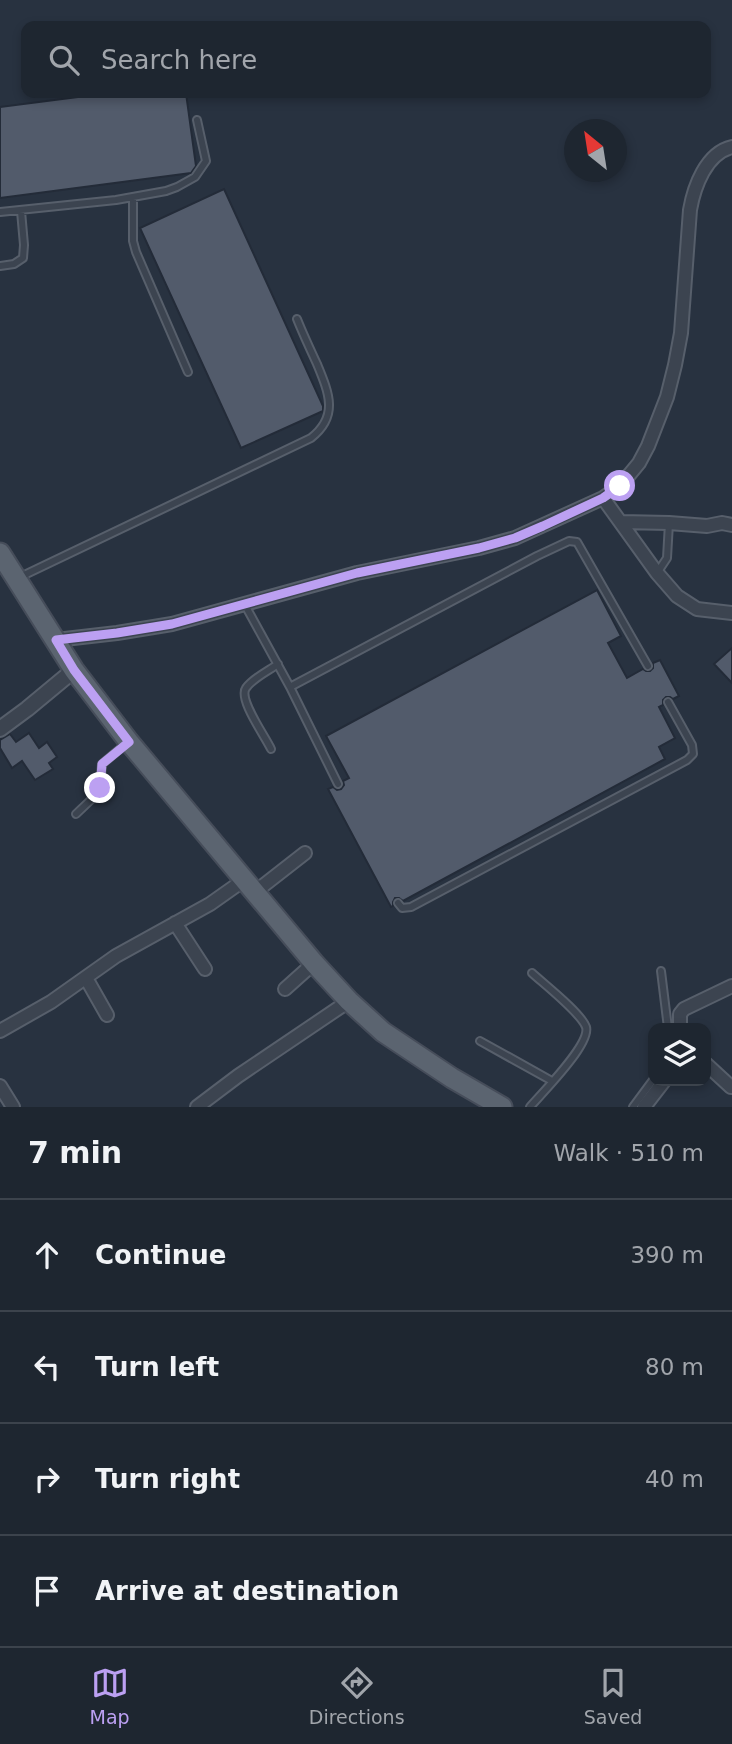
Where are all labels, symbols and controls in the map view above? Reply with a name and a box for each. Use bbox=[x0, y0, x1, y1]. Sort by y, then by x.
search box bbox=[21, 21, 711, 98]
icon: search bbox=[45, 41, 83, 79]
text: Search here bbox=[101, 45, 257, 75]
north arrow bbox=[564, 119, 627, 182]
route start bbox=[604, 470, 635, 501]
route end bbox=[84, 772, 115, 803]
map controls bbox=[648, 1023, 711, 1086]
button: layers bbox=[648, 1023, 711, 1086]
text: 7 min bbox=[28, 1135, 122, 1170]
text: Walk · 510 m bbox=[553, 1140, 704, 1166]
icon: ahead bbox=[28, 1236, 66, 1274]
text: Continue bbox=[95, 1240, 226, 1270]
text: 390 m bbox=[630, 1242, 704, 1268]
icon: left bbox=[28, 1348, 66, 1386]
text: Turn left bbox=[95, 1352, 219, 1382]
text: 80 m bbox=[645, 1354, 704, 1380]
icon: right bbox=[28, 1460, 66, 1498]
text: Turn right bbox=[95, 1464, 240, 1494]
text: 40 m bbox=[645, 1466, 704, 1492]
icon: arrive bbox=[28, 1572, 66, 1610]
text: Arrive at destination bbox=[95, 1576, 399, 1606]
tab: Map bbox=[90, 1664, 130, 1728]
tab: Directions bbox=[309, 1664, 405, 1728]
tab: Saved bbox=[584, 1664, 642, 1728]

